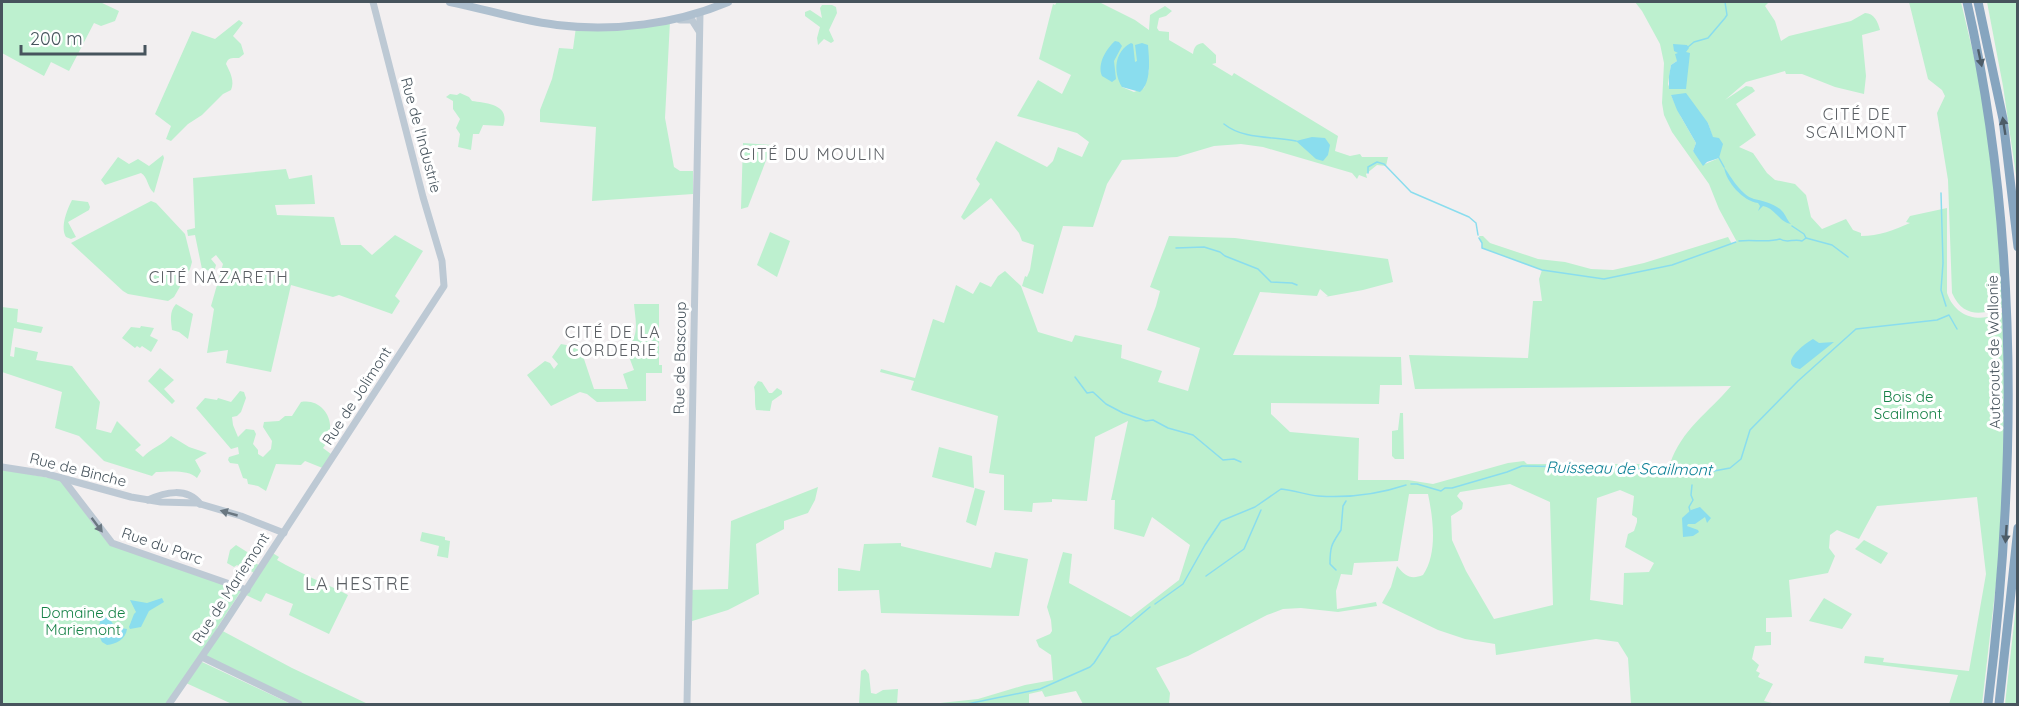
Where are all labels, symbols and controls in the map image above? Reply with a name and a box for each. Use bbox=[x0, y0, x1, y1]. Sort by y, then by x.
scale bar bbox=[21, 18, 146, 56]
text: 200 m bbox=[30, 27, 83, 50]
one-way arrow bbox=[1976, 49, 1985, 68]
street label: Rue de l'Industrie bbox=[397, 75, 446, 195]
district label: CITÉ DE SCAILMONT bbox=[1806, 104, 1908, 142]
one-way arrow bbox=[1999, 116, 2008, 135]
district label: CITÉ DU MOULIN bbox=[740, 144, 886, 164]
district label: CITÉ NAZARETH bbox=[149, 267, 289, 287]
street label: Autoroute de Wallonie bbox=[1983, 275, 2004, 429]
street label: Rue de Bascoup bbox=[669, 301, 690, 415]
district label: CITÉ DE LA CORDERIE bbox=[565, 322, 661, 360]
street label: Rue de Jolimont bbox=[318, 343, 395, 448]
park label: Bois de Scailmont bbox=[1874, 387, 1942, 423]
street label: Rue de Binche bbox=[28, 448, 128, 491]
water label: Ruisseau de Scailmont bbox=[1546, 457, 1714, 479]
one-way arrow bbox=[220, 508, 238, 517]
one-way arrow bbox=[90, 517, 102, 532]
street label: Rue du Parc bbox=[119, 523, 205, 568]
one-way arrow bbox=[2001, 524, 2011, 543]
street label: Rue de Mariemont bbox=[188, 529, 273, 647]
district label: LA HESTRE bbox=[305, 572, 411, 595]
park label: Domaine de Mariemont bbox=[41, 603, 125, 639]

